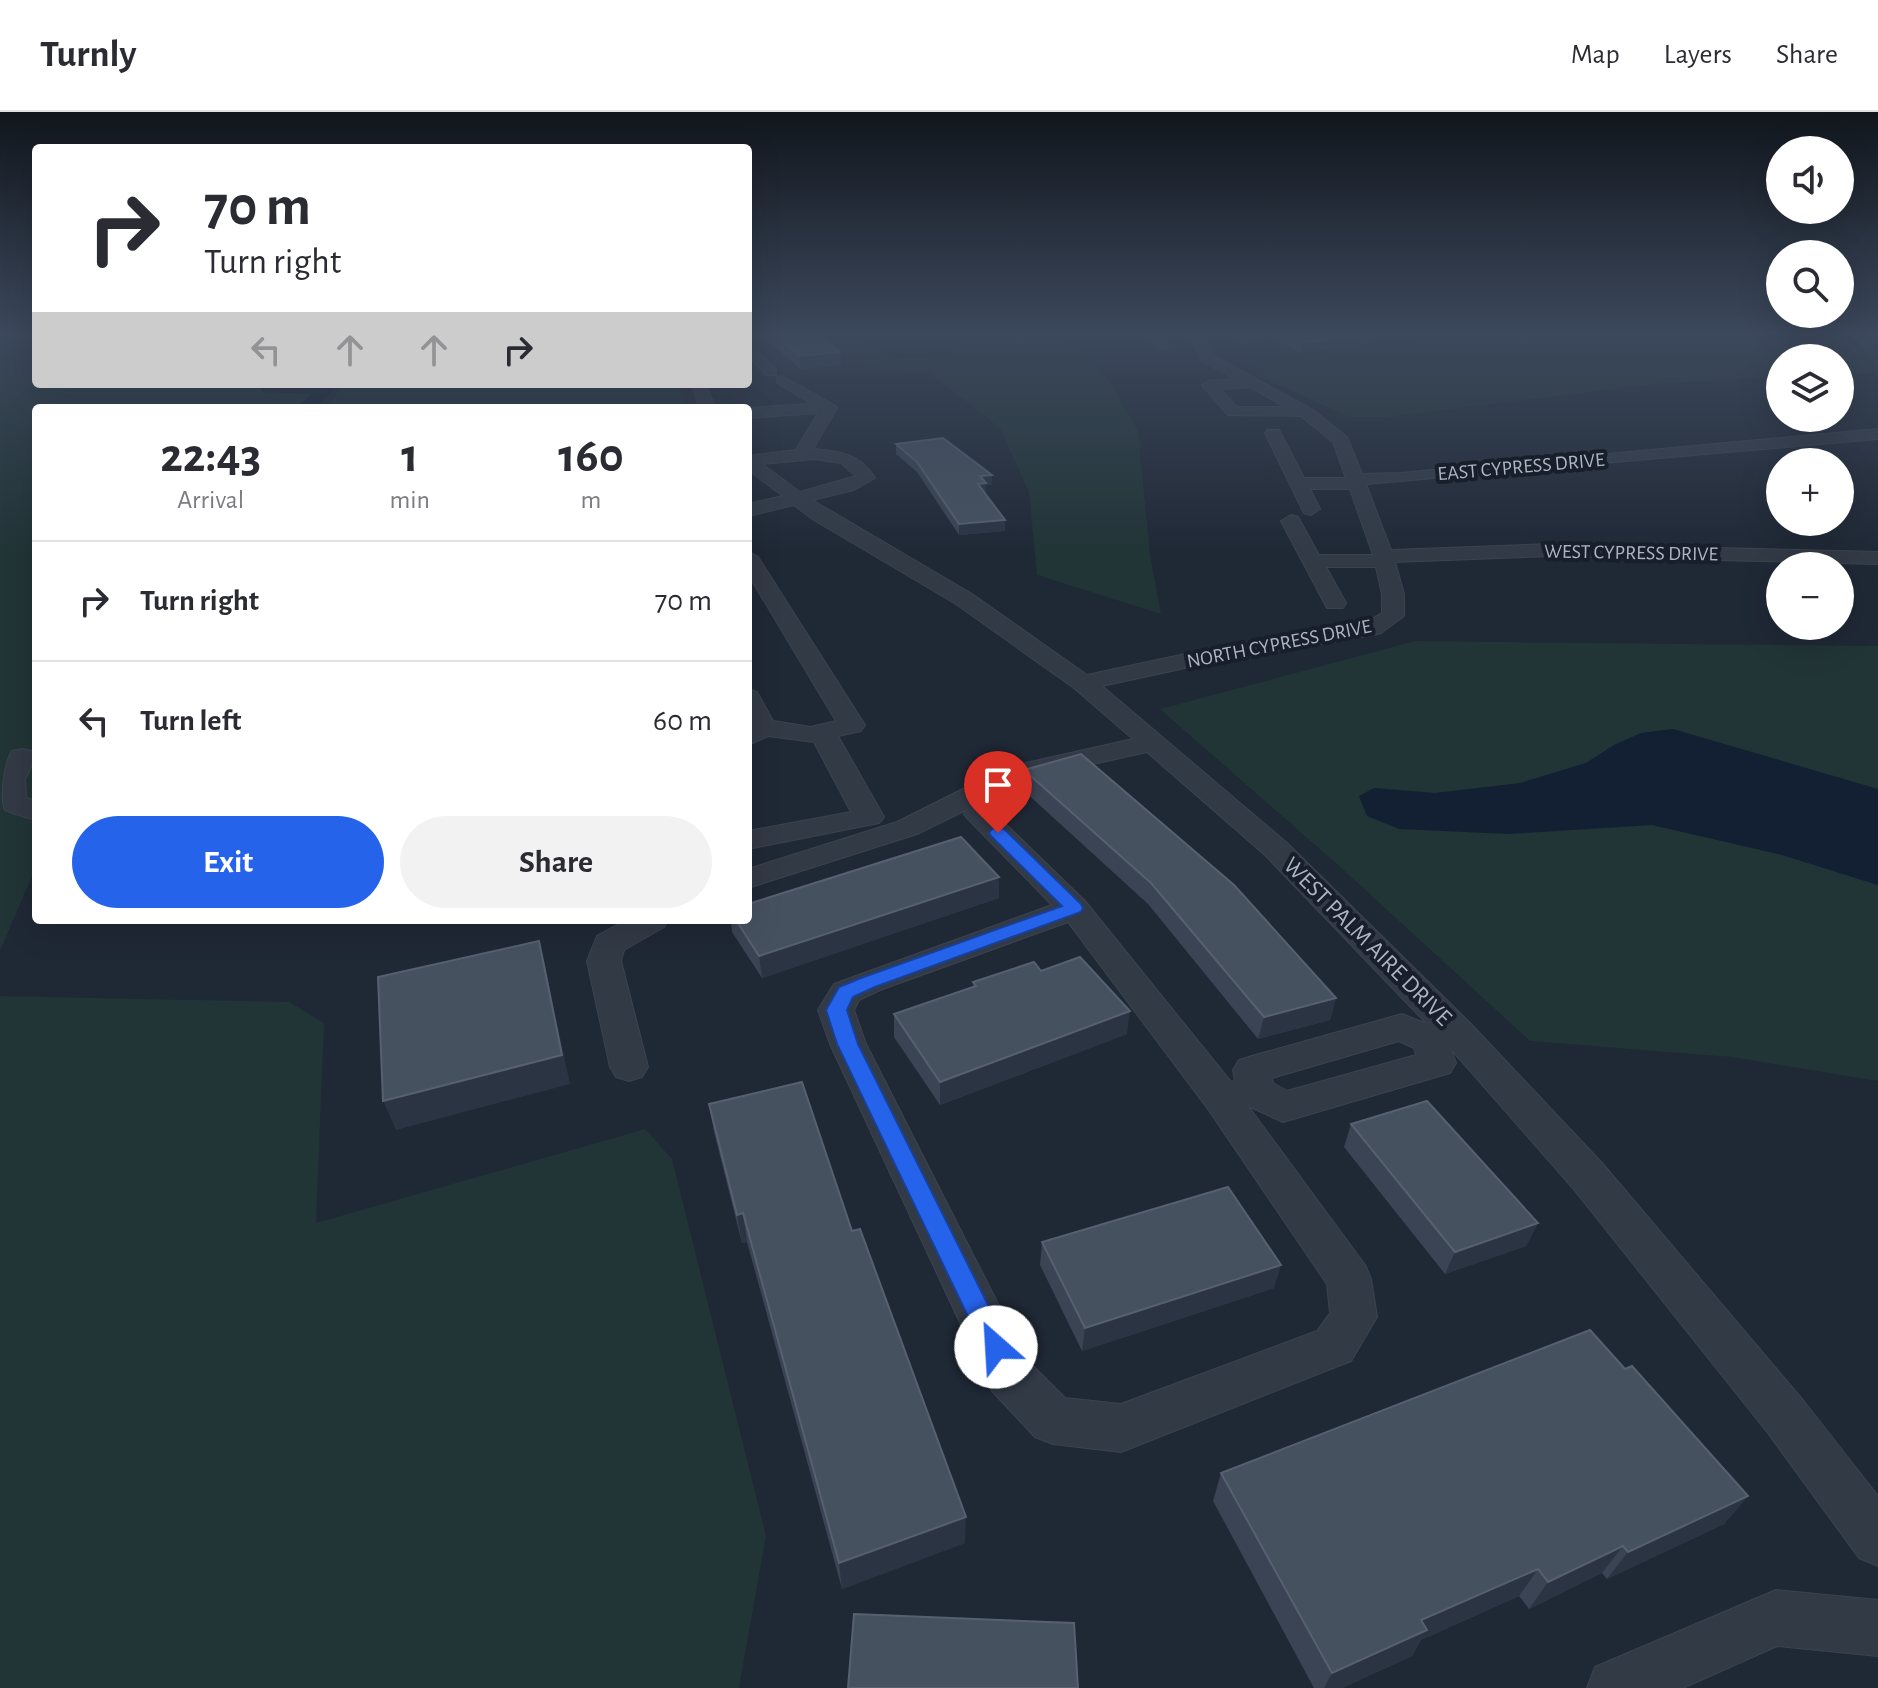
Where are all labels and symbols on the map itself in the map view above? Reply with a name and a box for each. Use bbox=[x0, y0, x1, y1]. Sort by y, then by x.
street label: EAST CYPRESS DRIVE bbox=[1437, 450, 1606, 484]
street label: WEST CYPRESS DRIVE bbox=[1544, 541, 1718, 565]
street label: NORTH CYPRESS DRIVE bbox=[1185, 616, 1373, 672]
pin bbox=[964, 751, 1032, 833]
street label: WEST PALM AIRE DRIVE bbox=[1279, 853, 1456, 1031]
position arrow bbox=[954, 1305, 1038, 1389]

